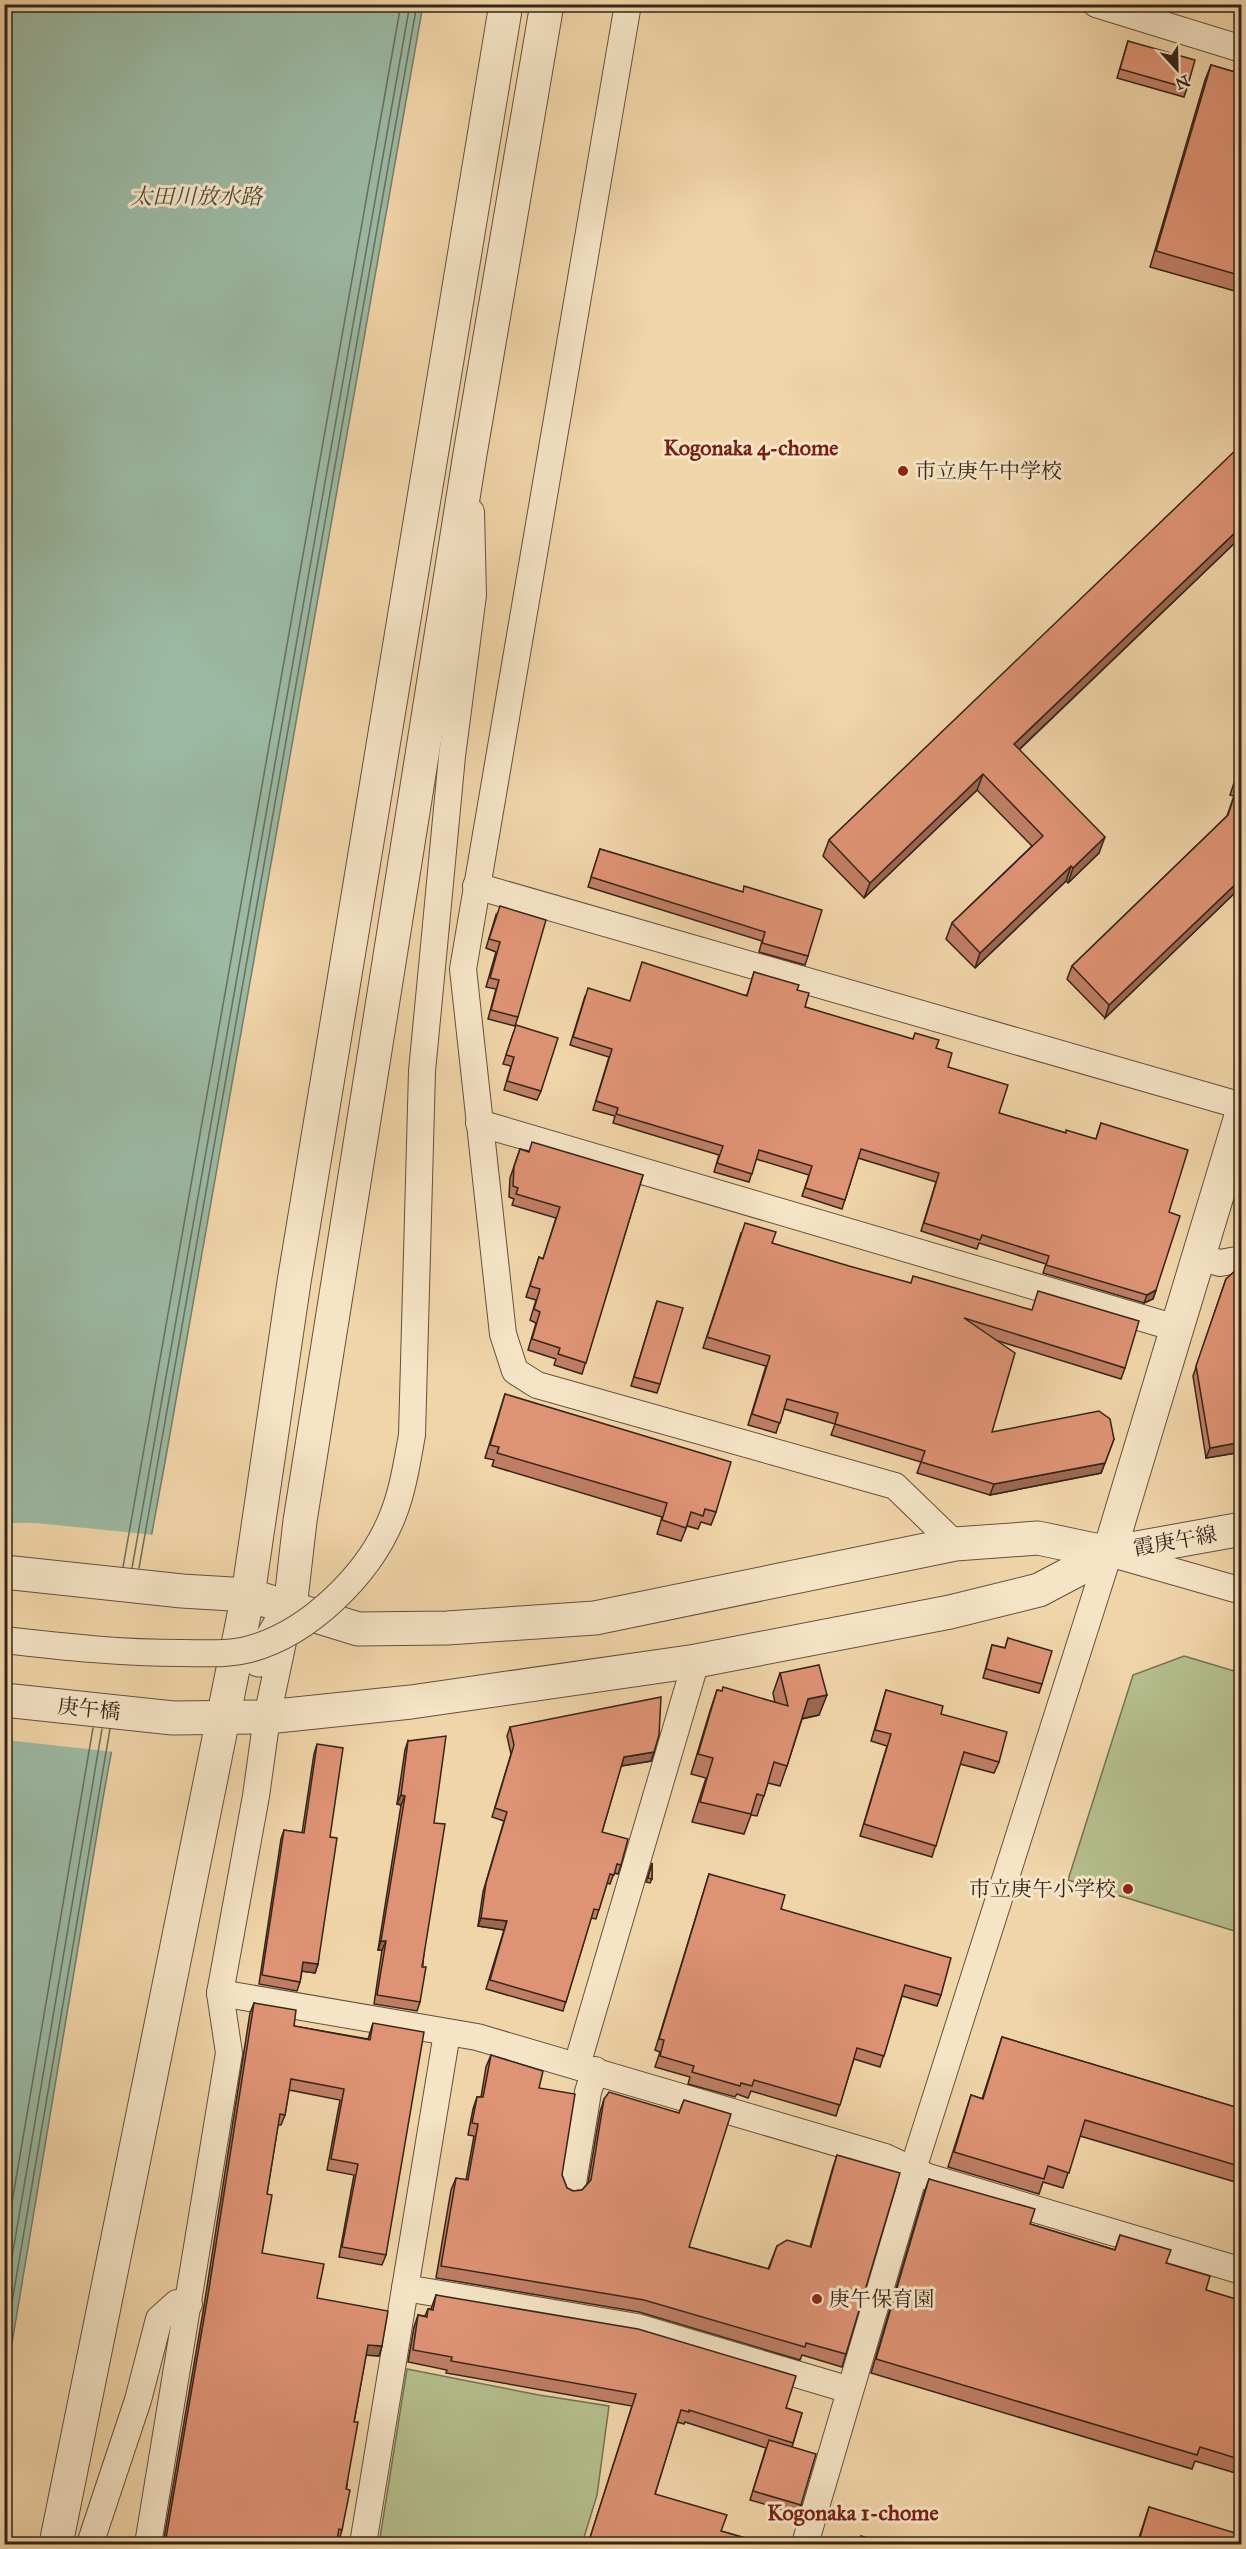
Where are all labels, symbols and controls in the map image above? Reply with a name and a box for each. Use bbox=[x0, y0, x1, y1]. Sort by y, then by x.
north arrow bbox=[1147, 39, 1207, 99]
text: N bbox=[1172, 71, 1192, 94]
water label: 太田川放水路 bbox=[130, 183, 264, 210]
district label: Kogonaka 4-chome bbox=[664, 434, 838, 461]
place label: 市立庚午中学校 bbox=[915, 458, 1062, 484]
marker: 市立庚午中学校 bbox=[896, 464, 910, 478]
street label: 霞庚午線 bbox=[1131, 1521, 1219, 1561]
street label: 庚午橋 bbox=[56, 1693, 122, 1725]
place label: 市立庚午小学校 bbox=[969, 1876, 1116, 1902]
marker: 市立庚午小学校 bbox=[1121, 1882, 1135, 1896]
place label: 庚午保育園 bbox=[829, 2286, 934, 2312]
marker: 庚午保育園 bbox=[810, 2292, 824, 2306]
district label: Kogonaka 1-chome bbox=[767, 2499, 939, 2526]

